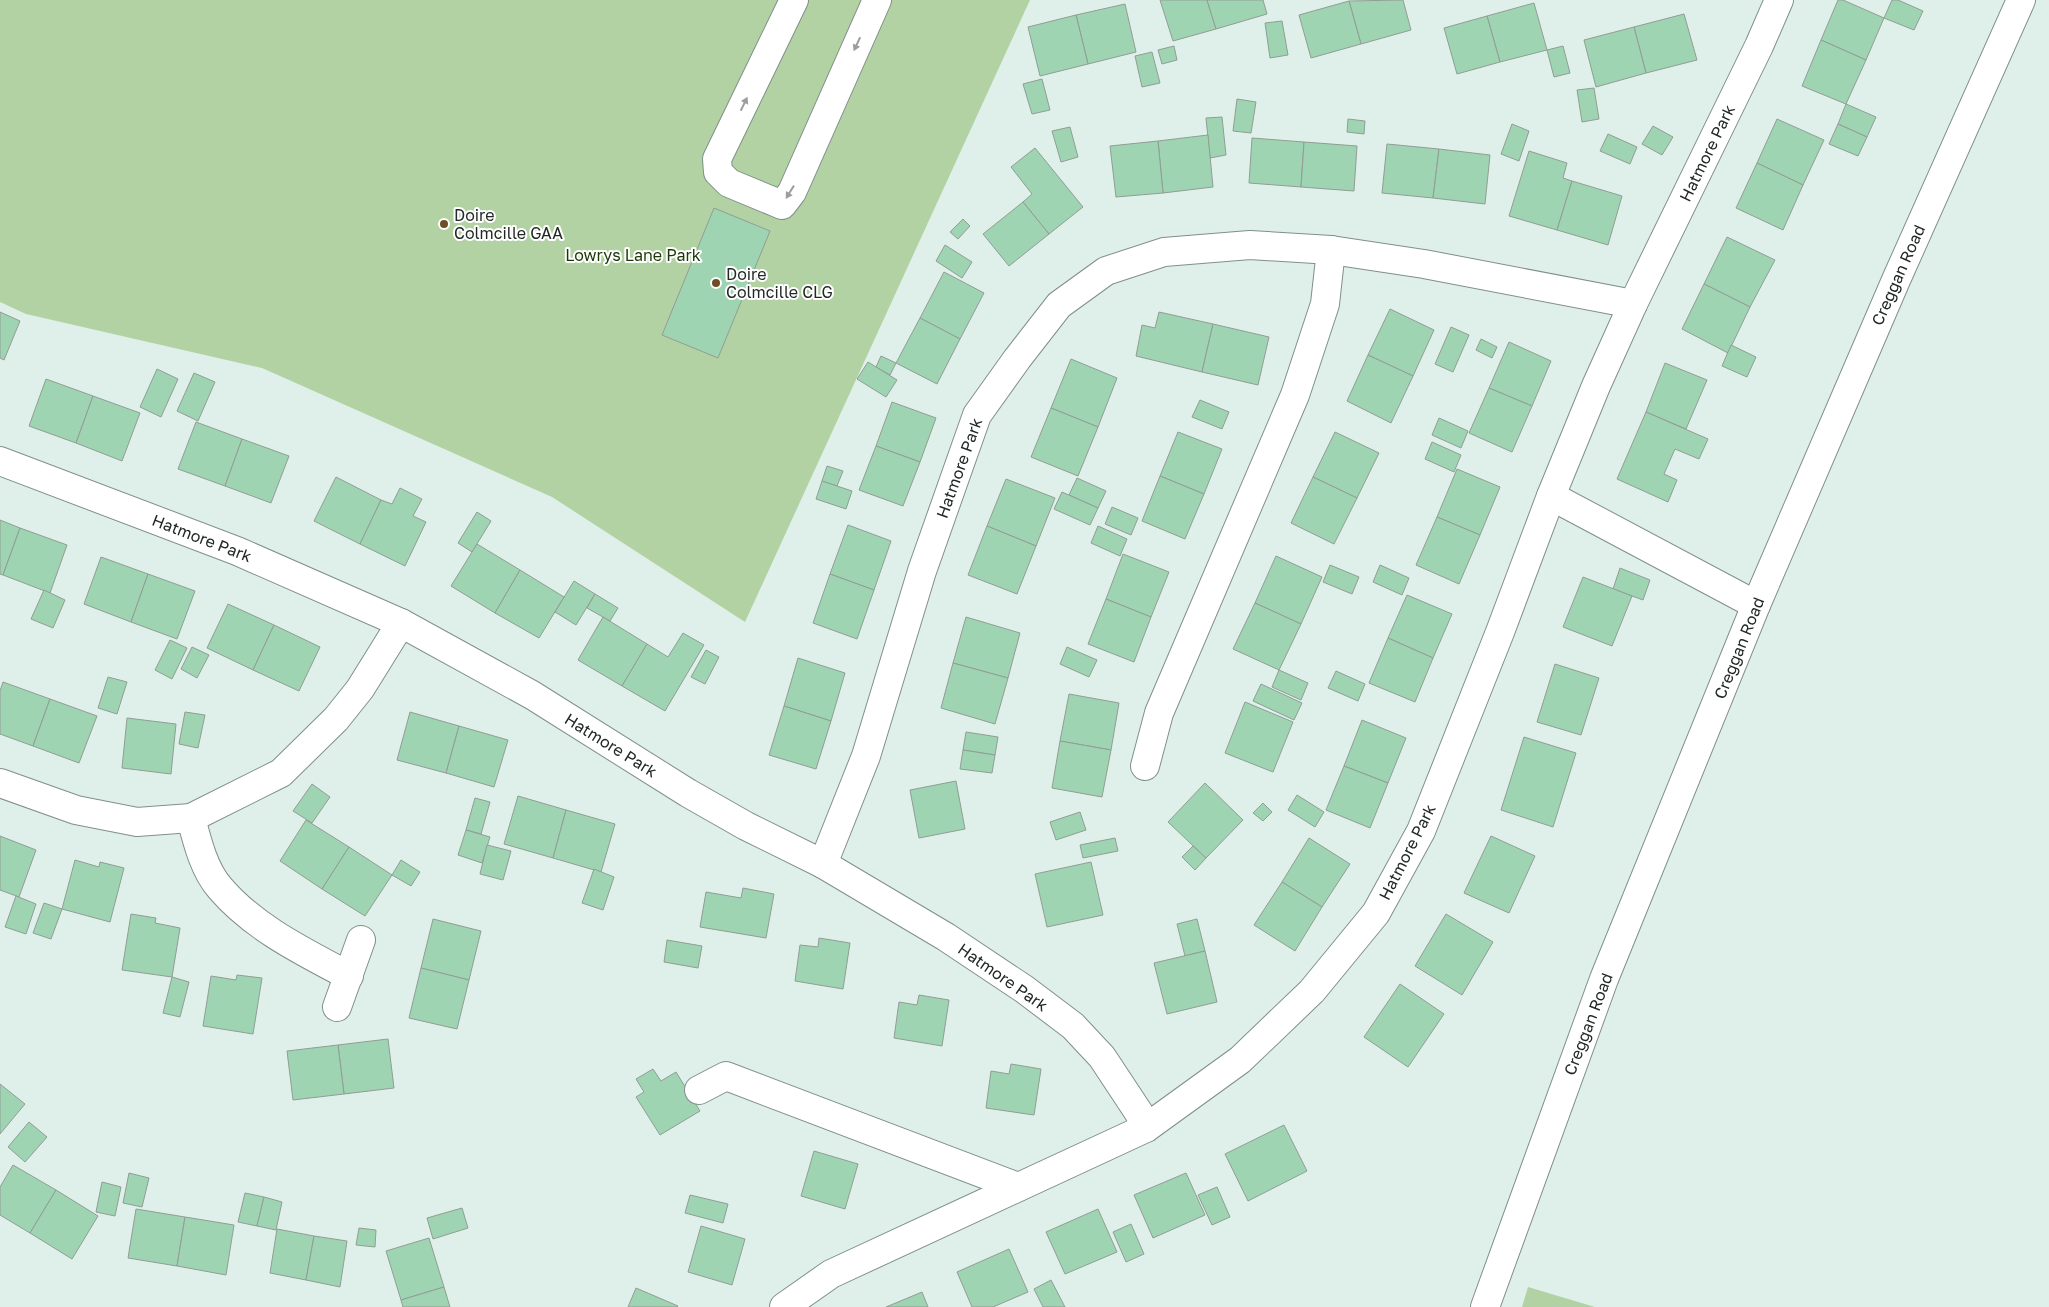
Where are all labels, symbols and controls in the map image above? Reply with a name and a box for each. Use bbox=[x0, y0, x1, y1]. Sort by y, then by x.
one-way arrow bbox=[853, 37, 861, 51]
one-way arrow bbox=[740, 97, 748, 111]
street label: Hatmore Park bbox=[1675, 101, 1739, 205]
one-way arrow bbox=[786, 186, 795, 199]
place label: Doire Colmcille GAA bbox=[454, 205, 563, 243]
marker: Doire Colmcille GAA bbox=[438, 218, 450, 230]
street label: Creggan Road bbox=[1867, 222, 1929, 328]
park label: Lowrys Lane Park bbox=[565, 245, 701, 265]
place label: Doire Colmcille CLG bbox=[726, 264, 833, 302]
marker: Doire Colmcille CLG bbox=[710, 277, 722, 289]
street label: Hatmore Park bbox=[932, 415, 986, 521]
street label: Hatmore Park bbox=[149, 510, 255, 566]
street label: Creggan Road bbox=[1709, 594, 1769, 702]
street label: Hatmore Park bbox=[561, 709, 661, 781]
street label: Hatmore Park bbox=[1374, 801, 1440, 903]
street label: Hatmore Park bbox=[954, 939, 1052, 1015]
street label: Creggan Road bbox=[1559, 970, 1617, 1078]

